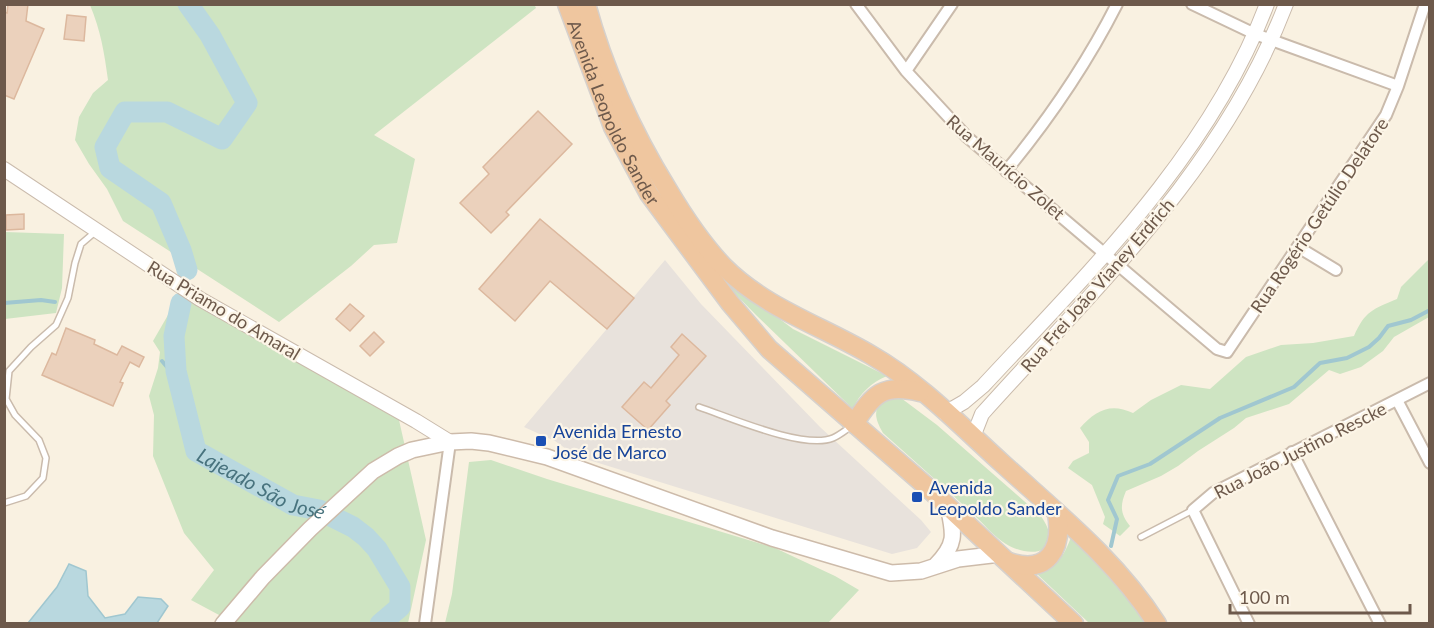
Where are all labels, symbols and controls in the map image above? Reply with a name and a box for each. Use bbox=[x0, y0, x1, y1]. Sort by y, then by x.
street label: Avenida Leopoldo Sander bbox=[563, 17, 665, 210]
street label: Rua Maurício Zolet bbox=[942, 110, 1070, 225]
street label: Rua Rogério Getúlio Delatore bbox=[1245, 113, 1393, 317]
street label: Rua Frei João Vianey Erdrich bbox=[1016, 194, 1178, 376]
street label: Rua Priamo do Amaral bbox=[144, 256, 304, 364]
street label: Rua João Justino Rescke bbox=[1210, 397, 1390, 503]
place label: Avenida Ernesto José de Marco bbox=[553, 420, 682, 463]
marker: Avenida Ernesto José de Marco bbox=[534, 434, 548, 448]
water label: Lajeado São José bbox=[193, 442, 330, 524]
place label: Avenida Leopoldo Sander bbox=[929, 476, 1062, 519]
marker: Avenida Leopoldo Sander bbox=[910, 490, 924, 504]
scale bar bbox=[1230, 577, 1410, 615]
text: 100 m bbox=[1239, 586, 1290, 608]

